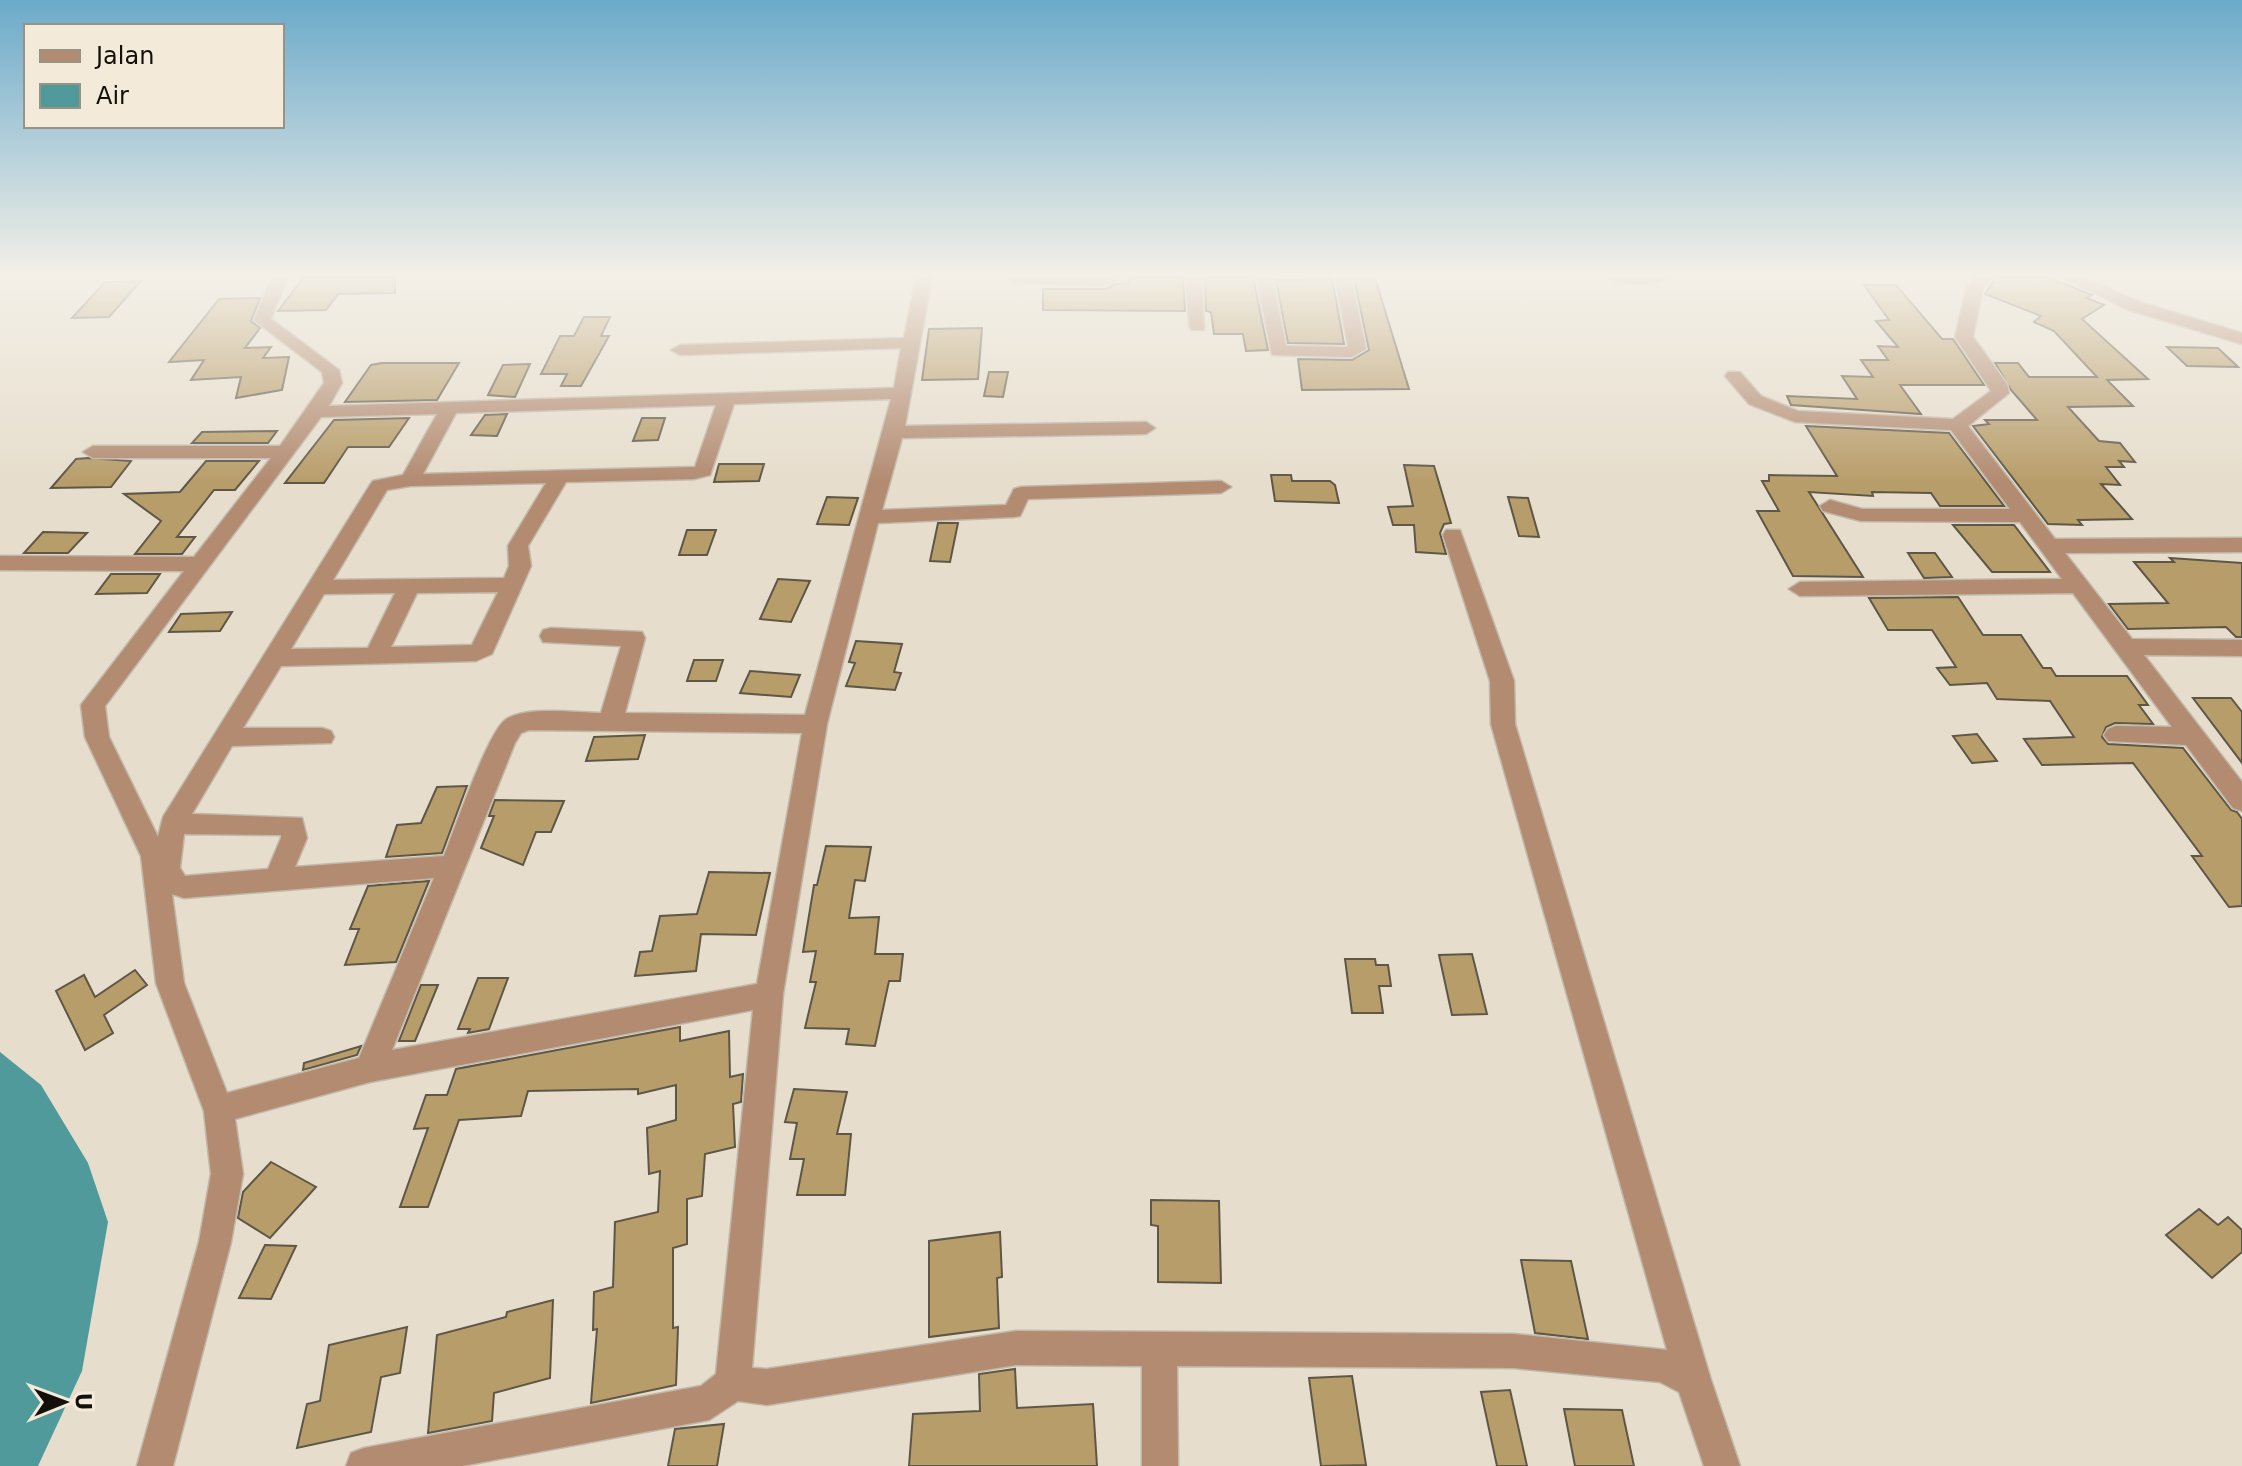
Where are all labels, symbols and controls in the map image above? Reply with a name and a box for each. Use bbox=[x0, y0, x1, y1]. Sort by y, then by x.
legend bbox=[24, 24, 284, 128]
text: Jalan bbox=[94, 42, 154, 70]
text: Air bbox=[96, 82, 129, 110]
north arrow bbox=[24, 1362, 104, 1442]
text: U bbox=[71, 1393, 96, 1411]

